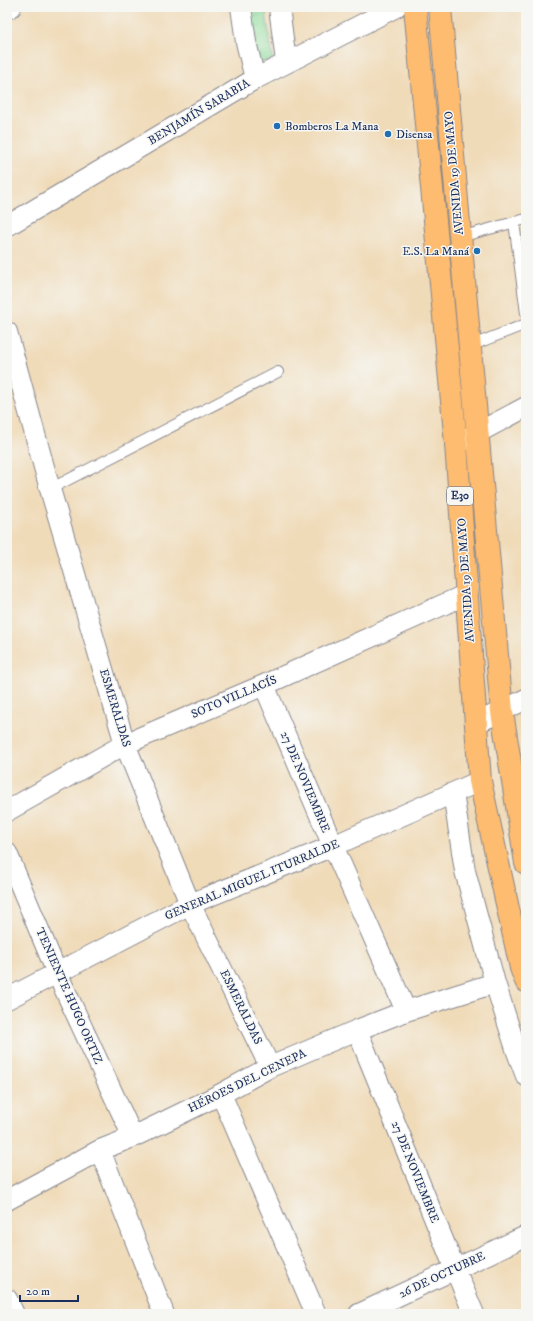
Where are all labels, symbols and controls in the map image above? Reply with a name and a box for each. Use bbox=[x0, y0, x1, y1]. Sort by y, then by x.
street label: BENJAMÍN SARABIA bbox=[145, 75, 253, 148]
street label: AVENIDA 19 DE MAYO bbox=[441, 110, 467, 236]
place label: Bomberos La Mana bbox=[285, 119, 380, 134]
marker: Bomberos La Mana bbox=[272, 121, 282, 131]
place label: Disensa bbox=[396, 127, 433, 142]
marker: Disensa bbox=[383, 129, 393, 139]
place label: E.S. La Maná bbox=[402, 244, 470, 259]
marker: E.S. La Maná bbox=[472, 246, 482, 256]
road number: E30 bbox=[447, 487, 473, 505]
street label: AVENIDA 19 DE MAYO bbox=[454, 518, 478, 642]
street label: ESMERALDAS bbox=[96, 667, 134, 749]
street label: SOTO VILLACÍS bbox=[189, 672, 279, 722]
street label: 27 DE NOVIEMBRE bbox=[277, 729, 333, 835]
street label: GENERAL MIGUEL ITURRALDE bbox=[162, 836, 342, 924]
street label: TENIENTE HUGO ORTIZ bbox=[32, 925, 106, 1067]
street label: ESMERALDAS bbox=[216, 967, 266, 1047]
street label: HÉROES DEL CENEPA bbox=[185, 1046, 309, 1116]
street label: 27 DE NOVIEMBRE bbox=[388, 1119, 442, 1226]
street label: 26 DE OCTUBRE bbox=[396, 1248, 488, 1302]
scale bar bbox=[20, 1277, 78, 1303]
text: 20 m bbox=[26, 1284, 50, 1299]

